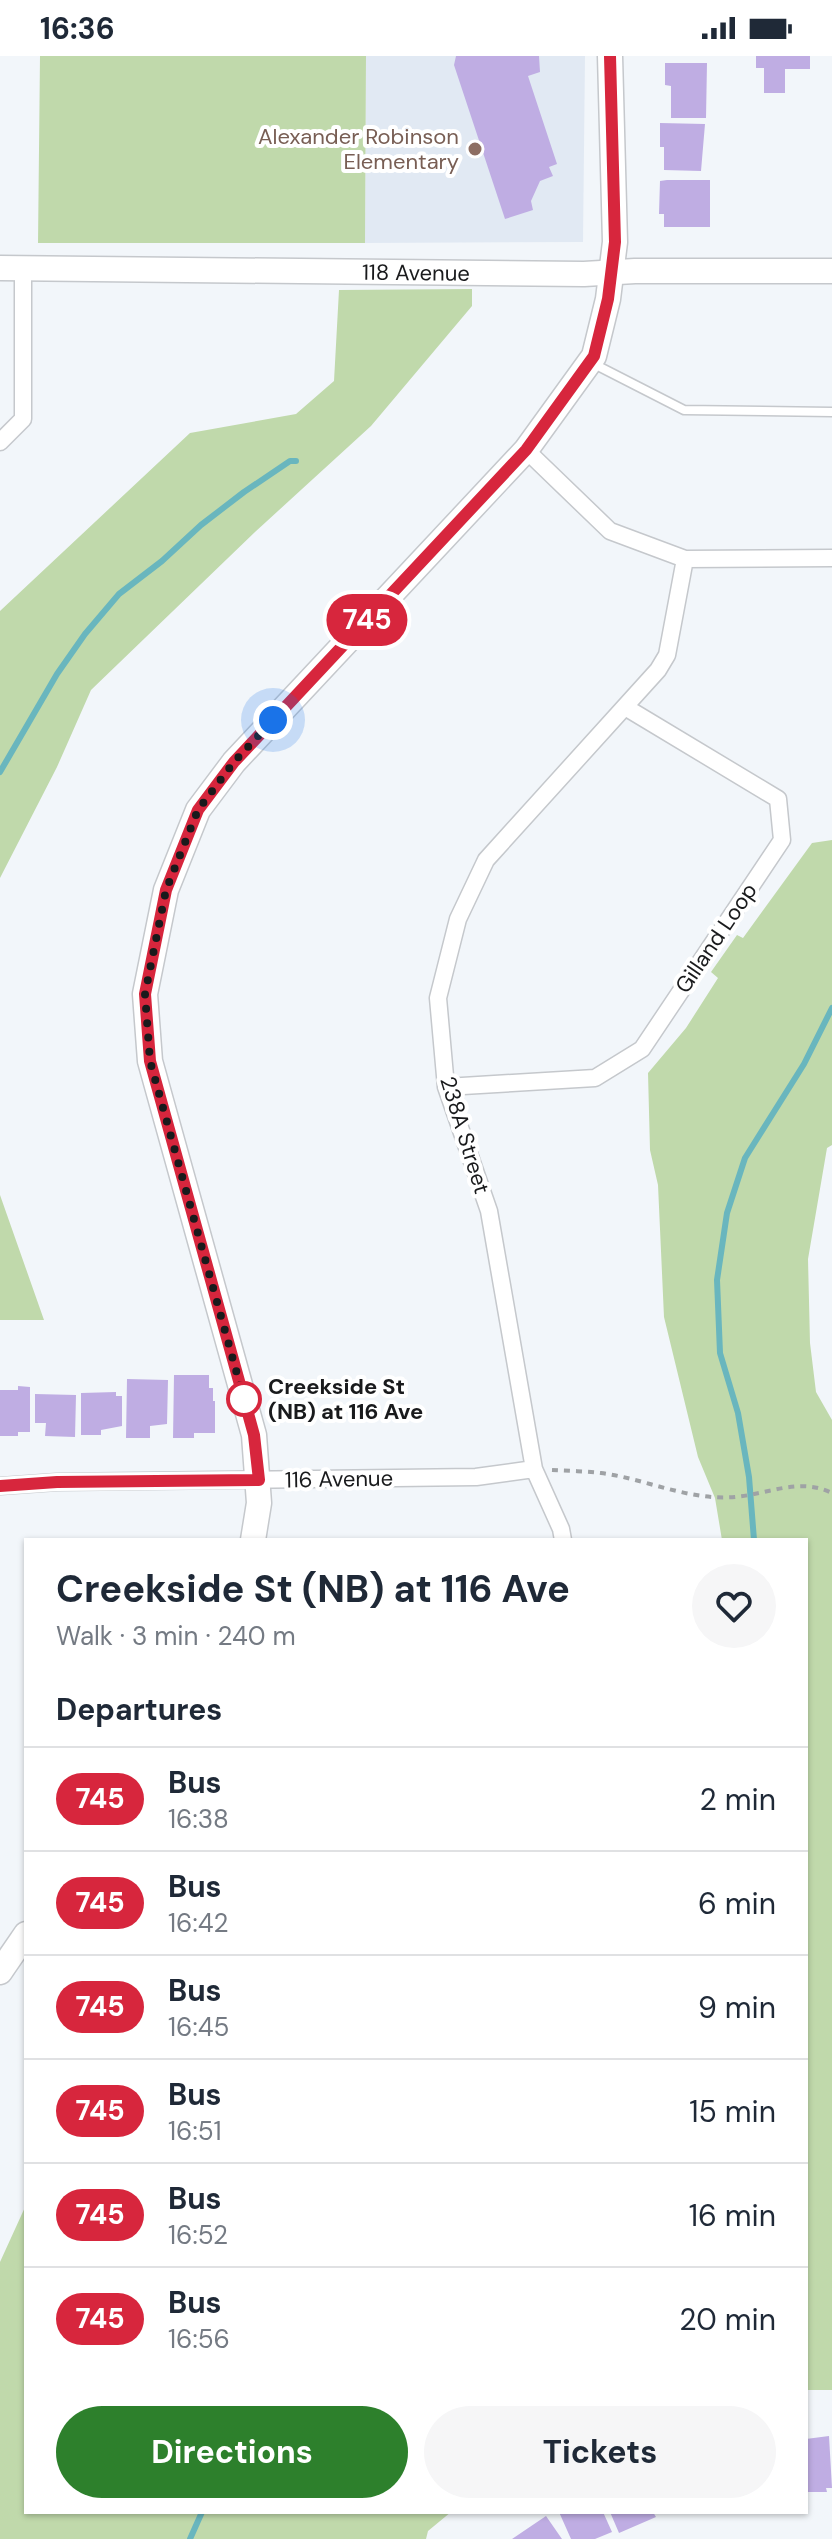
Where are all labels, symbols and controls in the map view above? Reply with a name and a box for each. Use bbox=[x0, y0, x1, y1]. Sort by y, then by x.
text: 16:36 bbox=[40, 9, 115, 48]
place label: Alexander Robinson Elementary bbox=[258, 122, 459, 176]
marker: Alexander Robinson Elementary bbox=[466, 140, 484, 158]
street label: 118 Avenue bbox=[362, 257, 470, 287]
line badge: 745 bbox=[321, 594, 413, 646]
text: 745 bbox=[342, 601, 392, 638]
your location bbox=[253, 700, 293, 740]
street label: Gilland Loop bbox=[668, 877, 764, 999]
street label: 238A Street bbox=[433, 1073, 497, 1197]
place label: Creekside St (NB) at 116 Ave bbox=[268, 1372, 423, 1426]
marker: Creekside St (NB) at 116 Ave bbox=[227, 1382, 261, 1416]
street label: 116 Avenue bbox=[285, 1464, 393, 1494]
text: Creekside St (NB) at 116 Ave bbox=[56, 1564, 570, 1614]
button: heart bbox=[692, 1564, 776, 1648]
text: Walk · 3 min · 240 m bbox=[56, 1619, 296, 1653]
text: Departures bbox=[56, 1690, 222, 1729]
text: Bus bbox=[168, 1763, 222, 1802]
text: 745 bbox=[75, 1780, 125, 1817]
text: 2 min bbox=[700, 1780, 776, 1819]
text: 16:38 bbox=[168, 1802, 229, 1836]
text: Bus bbox=[168, 1867, 222, 1906]
text: 745 bbox=[75, 1884, 125, 1921]
text: 6 min bbox=[698, 1884, 776, 1923]
text: 16:42 bbox=[168, 1906, 228, 1940]
text: Bus bbox=[168, 1971, 222, 2010]
text: 745 bbox=[75, 1988, 125, 2025]
text: 9 min bbox=[698, 1988, 776, 2027]
text: 16:45 bbox=[168, 2010, 229, 2044]
text: Bus bbox=[168, 2075, 222, 2114]
text: 745 bbox=[75, 2092, 125, 2129]
text: 15 min bbox=[689, 2092, 776, 2131]
text: 16:51 bbox=[168, 2114, 222, 2148]
text: Bus bbox=[168, 2179, 222, 2218]
text: 745 bbox=[75, 2196, 125, 2233]
text: 16 min bbox=[689, 2196, 776, 2235]
text: 16:52 bbox=[168, 2218, 228, 2252]
text: Bus bbox=[168, 2283, 222, 2322]
text: 745 bbox=[75, 2300, 125, 2337]
text: 20 min bbox=[679, 2300, 776, 2339]
text: 16:56 bbox=[168, 2322, 230, 2356]
button: Directions bbox=[56, 2406, 408, 2498]
button: Tickets bbox=[424, 2406, 776, 2498]

